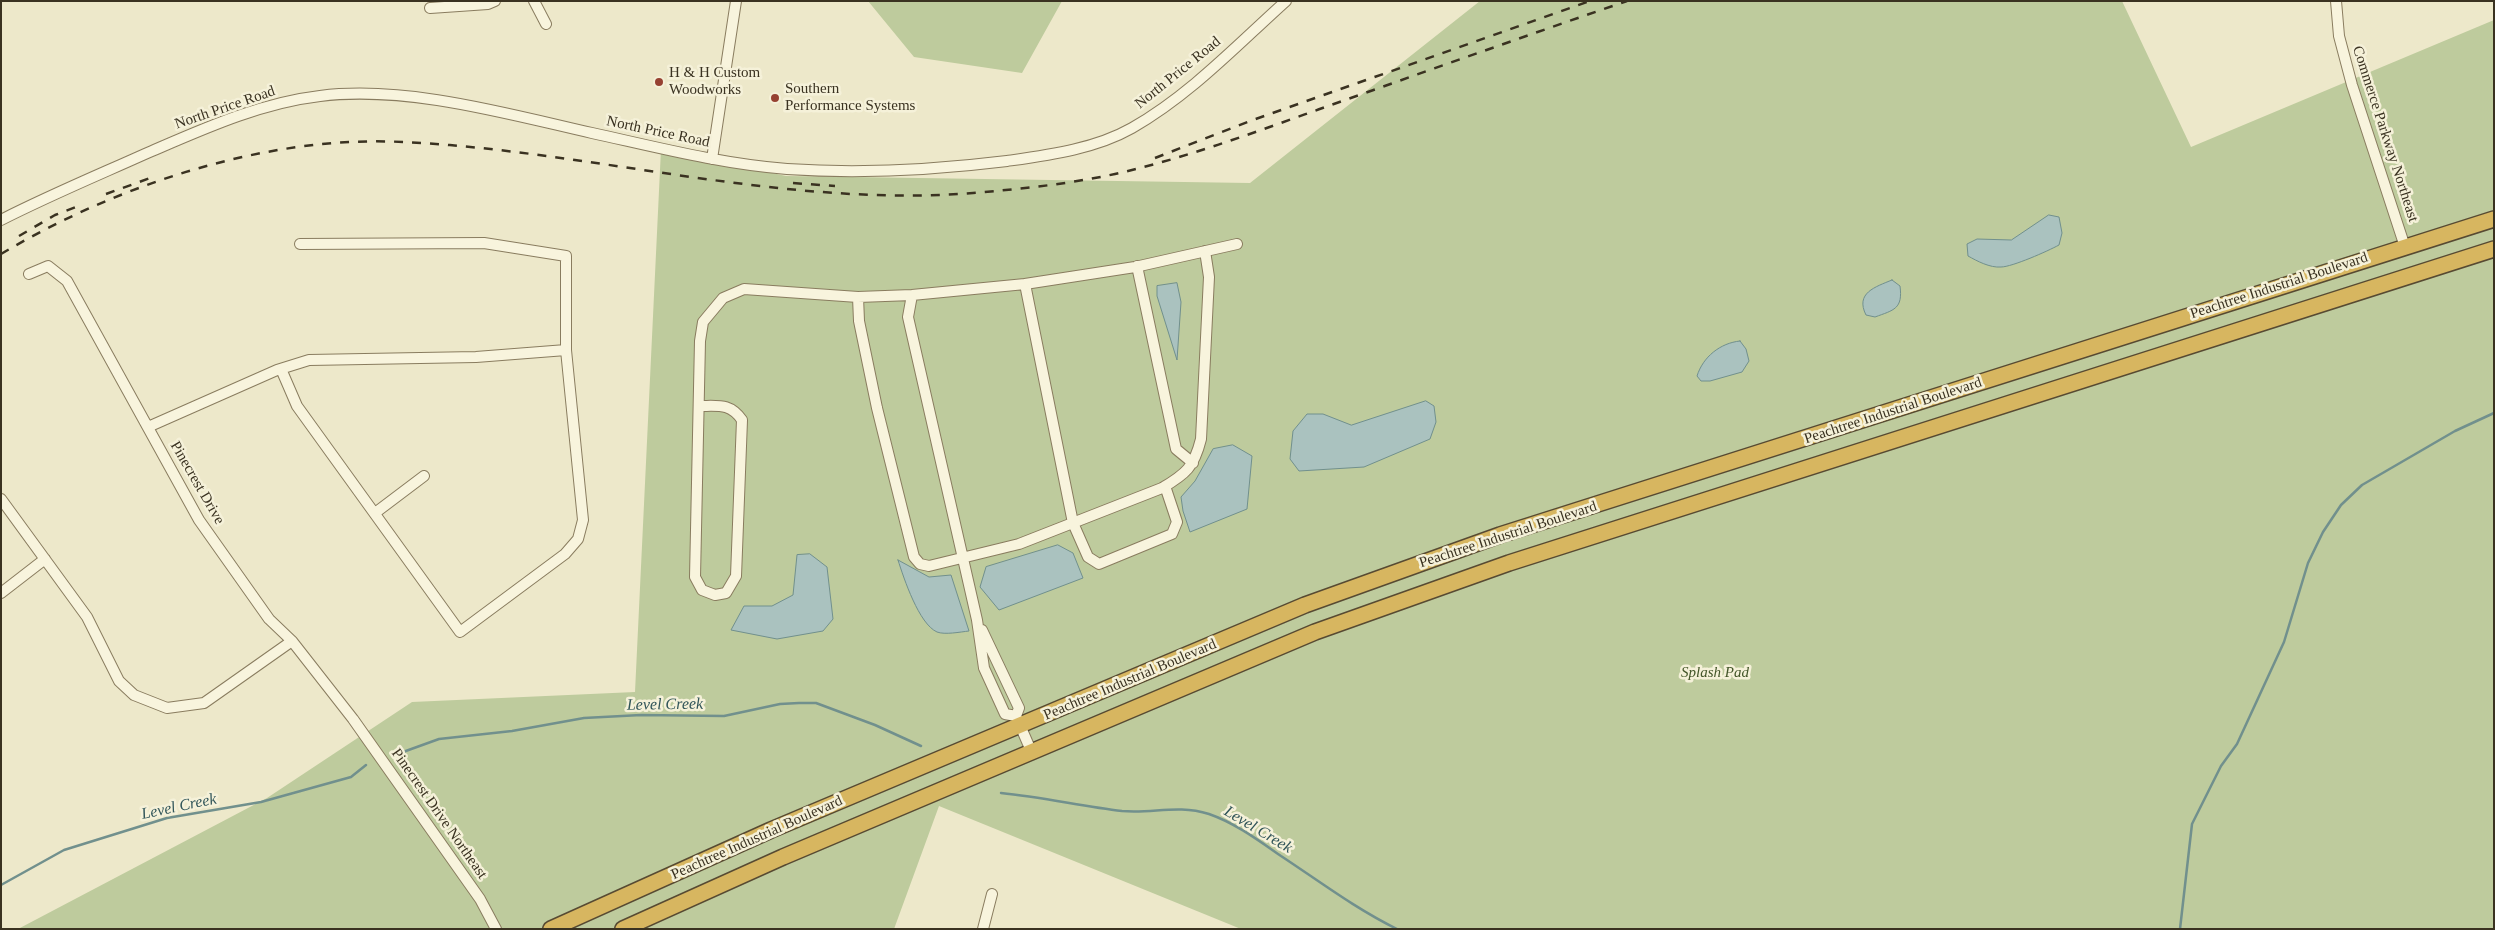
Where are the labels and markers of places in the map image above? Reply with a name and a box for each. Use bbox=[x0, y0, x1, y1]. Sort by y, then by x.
place label: H & H Custom Woodworks bbox=[669, 64, 760, 99]
marker: H & H Custom Woodworks bbox=[653, 76, 665, 88]
place label: Southern Performance Systems bbox=[785, 80, 915, 115]
marker: Southern Performance Systems bbox=[769, 92, 781, 104]

